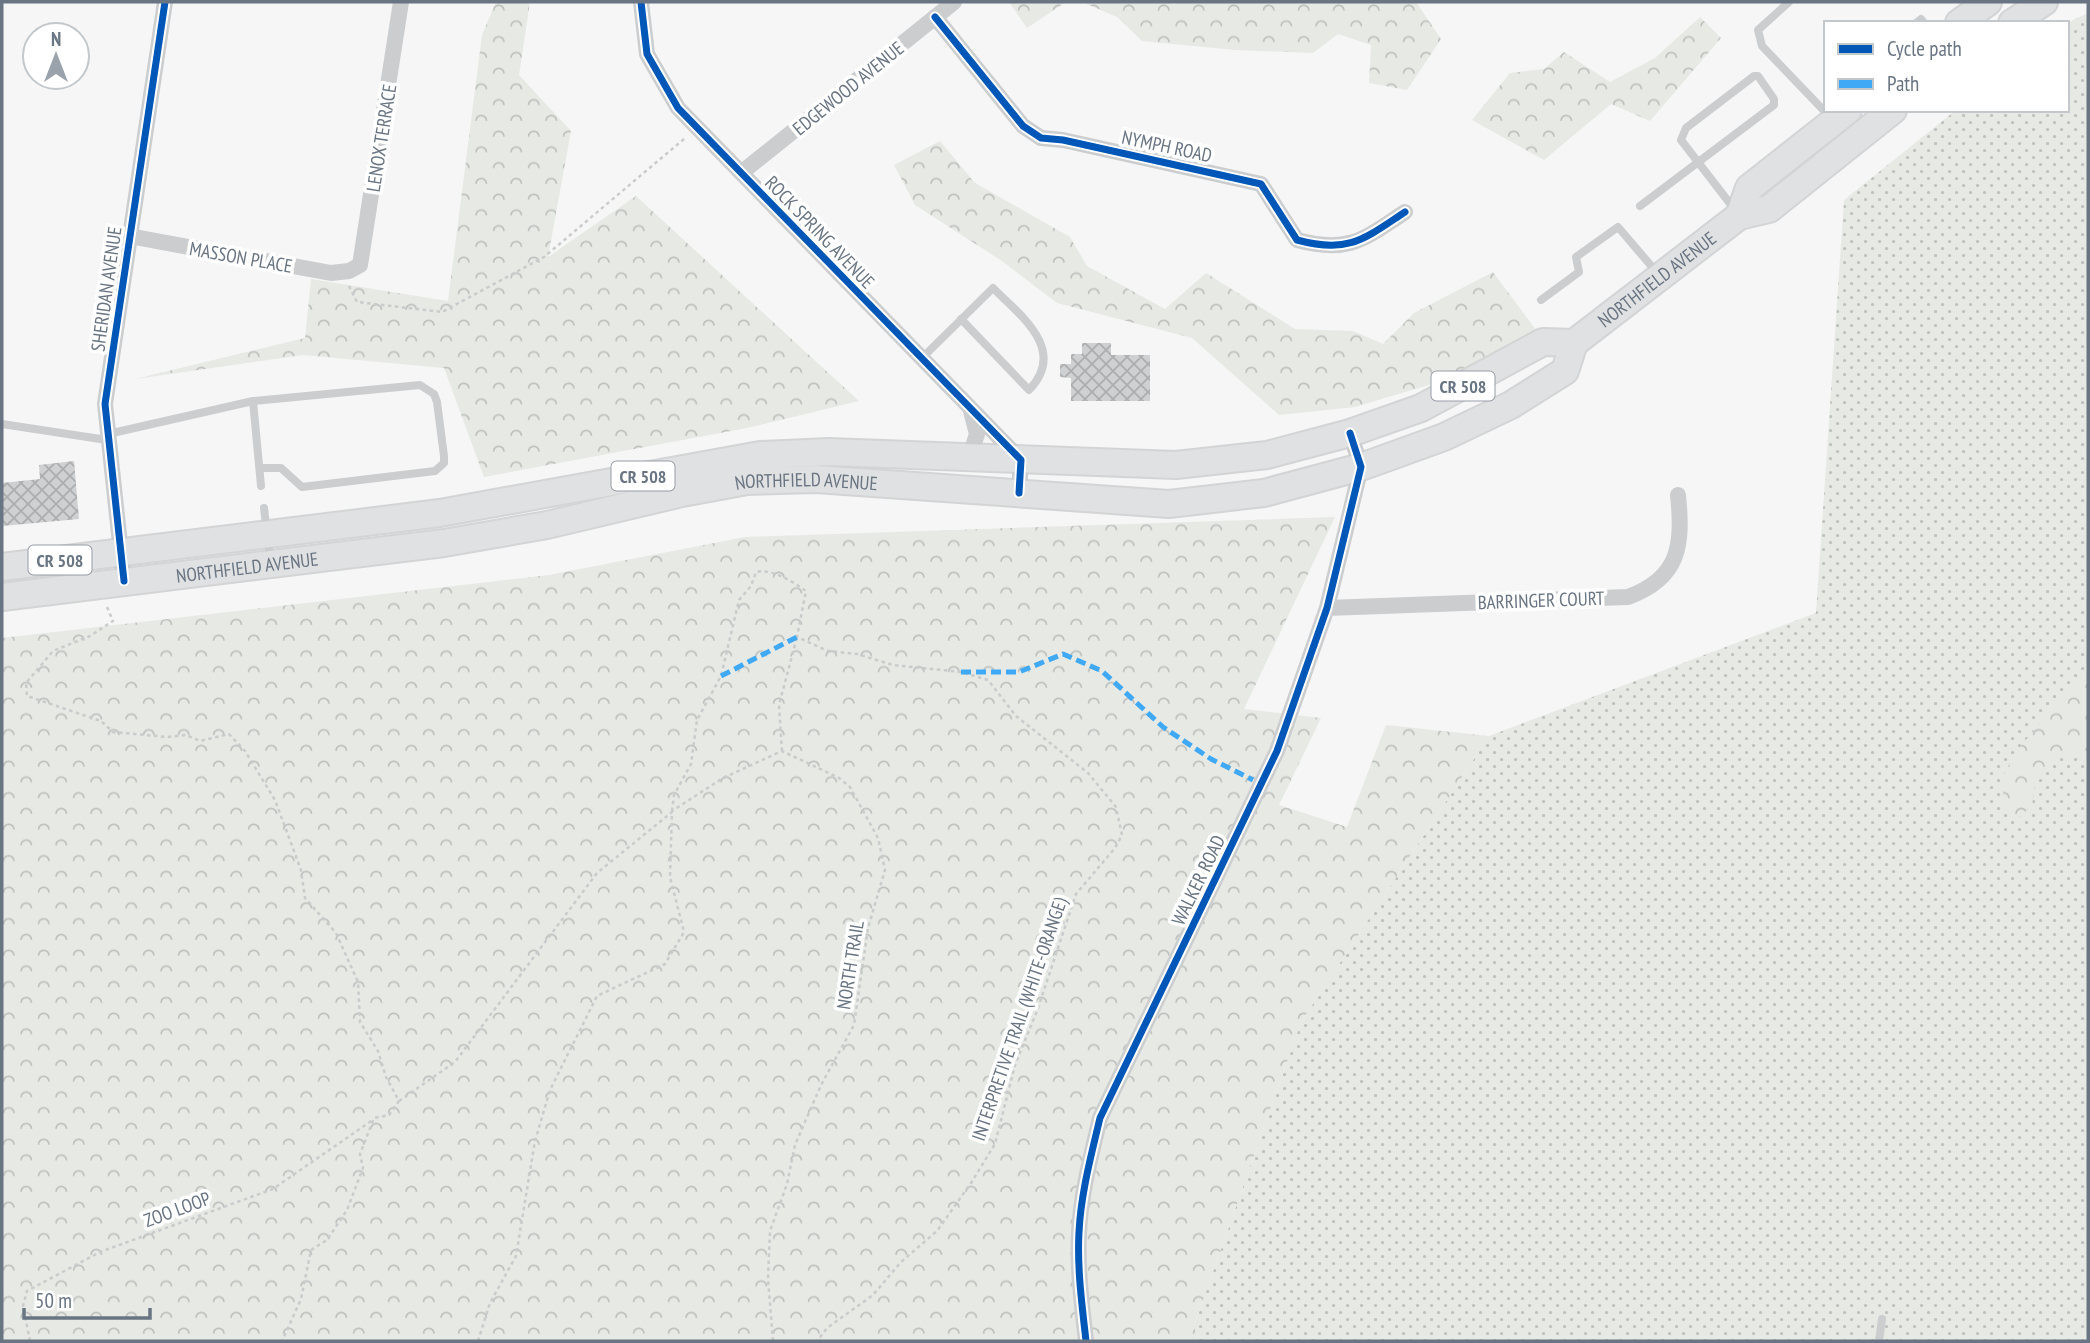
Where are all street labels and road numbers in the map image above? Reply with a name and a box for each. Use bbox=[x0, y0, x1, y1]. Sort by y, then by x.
street label: EDGEWOOD AVENUE bbox=[788, 36, 908, 140]
street label: LENOX TERRACE bbox=[361, 82, 401, 194]
street label: NYMPH ROAD bbox=[1120, 125, 1214, 167]
street label: ROCK SPRING AVENUE bbox=[760, 171, 880, 293]
street label: SHERIDAN AVENUE bbox=[85, 225, 127, 353]
street label: NORTHFIELD AVENUE bbox=[1593, 226, 1721, 332]
street label: MASSON PLACE bbox=[188, 236, 294, 278]
road number: CR 508 bbox=[1432, 372, 1494, 400]
road number: CR 508 bbox=[612, 462, 674, 490]
street label: NORTHFIELD AVENUE bbox=[733, 467, 878, 495]
road number: CR 508 bbox=[28, 546, 92, 574]
street label: NORTHFIELD AVENUE bbox=[175, 546, 320, 588]
street label: BARRINGER COURT bbox=[1477, 586, 1605, 614]
street label: WALKER ROAD bbox=[1166, 831, 1230, 929]
street label: INTERPRETIVE TRAIL (WHITE-ORANGE) bbox=[966, 894, 1072, 1144]
street label: NORTH TRAIL bbox=[831, 919, 869, 1011]
street label: ZOO LOOP bbox=[140, 1186, 214, 1232]

